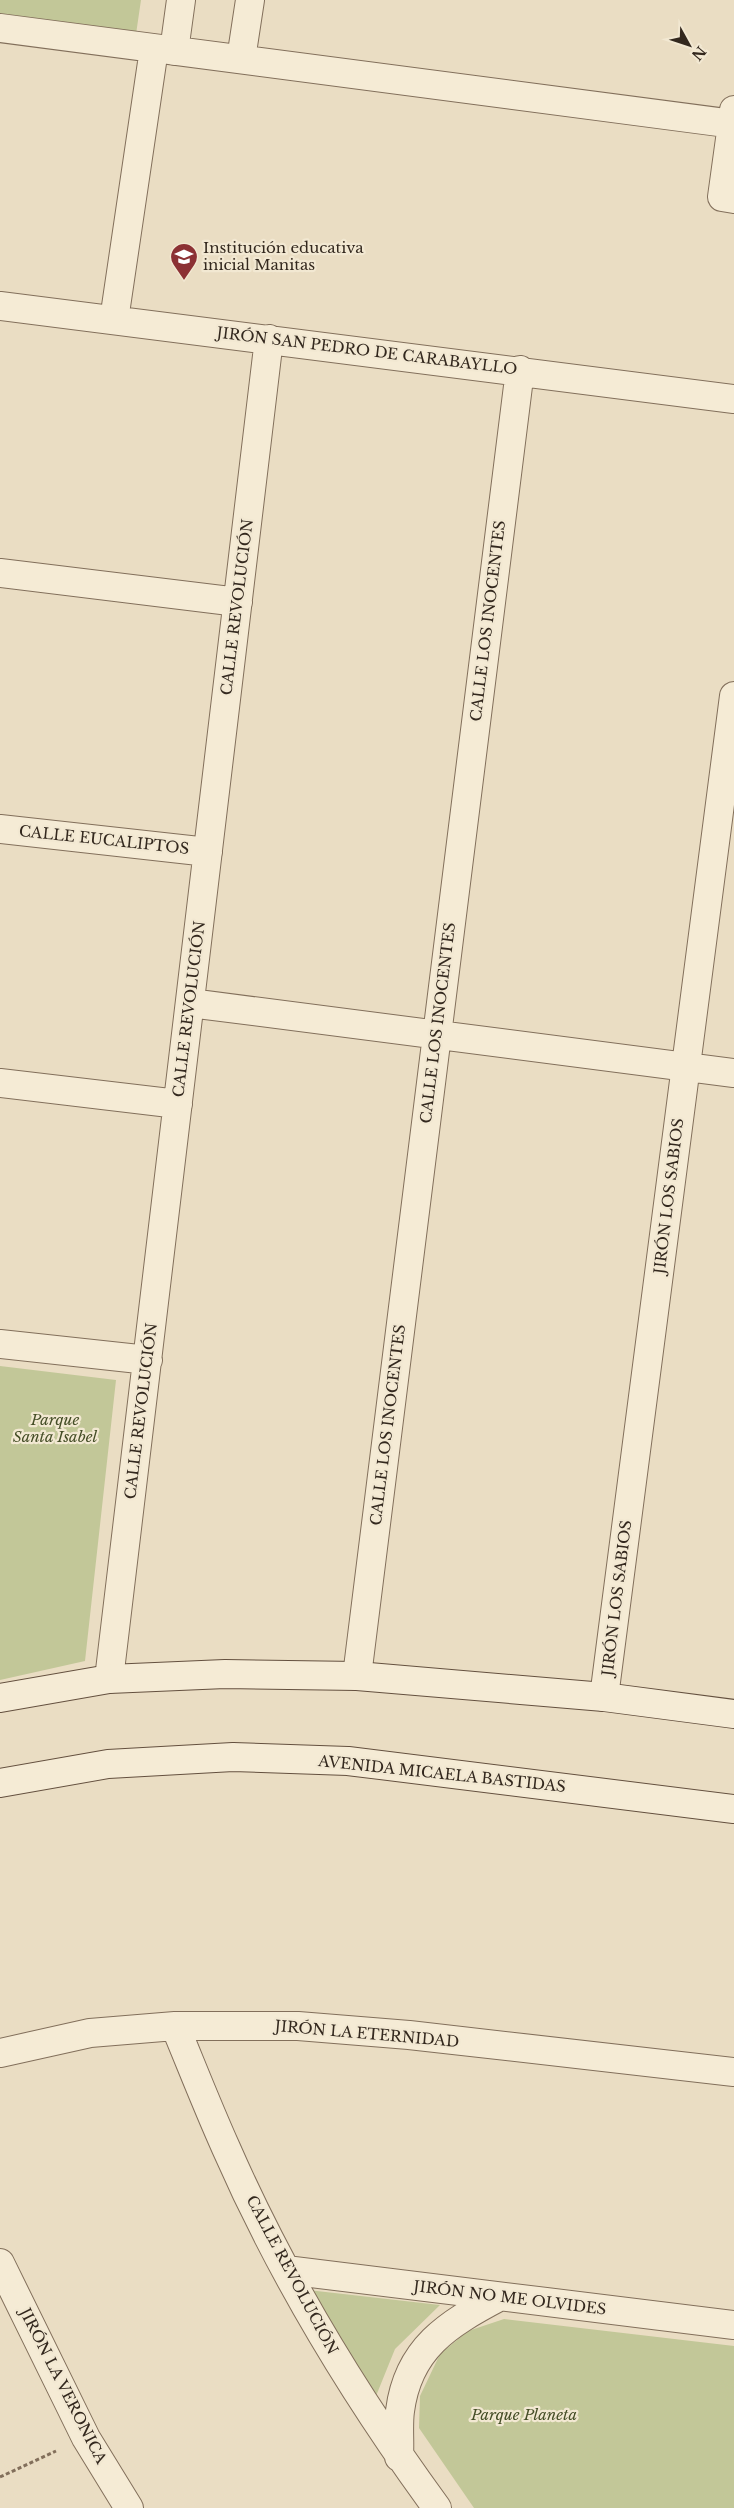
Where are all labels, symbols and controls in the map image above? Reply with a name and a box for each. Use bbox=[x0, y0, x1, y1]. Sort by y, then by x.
north arrow bbox=[664, 20, 714, 70]
text: N bbox=[688, 43, 710, 64]
place label: Institución educativa inicial Manitas bbox=[203, 238, 364, 274]
school or university icon: Institución educativa inicial Manitas bbox=[169, 242, 199, 281]
street label: JIRÓN SAN PEDRO DE CARABAYLLO bbox=[214, 322, 518, 378]
street label: CALLE REVOLUCIÓN bbox=[216, 518, 257, 696]
street label: CALLE LOS INOCENTES bbox=[466, 519, 509, 723]
street label: CALLE EUCALIPTOS bbox=[18, 821, 190, 858]
street label: CALLE REVOLUCIÓN bbox=[168, 920, 209, 1098]
street label: CALLE LOS INOCENTES bbox=[416, 921, 459, 1125]
street label: JIRÓN LOS SABIOS bbox=[649, 1117, 687, 1277]
street label: CALLE REVOLUCIÓN bbox=[120, 1322, 161, 1500]
street label: CALLE LOS INOCENTES bbox=[366, 1323, 409, 1527]
park label: Parque Santa Isabel bbox=[13, 1410, 98, 1446]
street label: JIRÓN LOS SABIOS bbox=[597, 1519, 635, 1679]
street label: AVENIDA MICAELA BASTIDAS bbox=[316, 1751, 567, 1796]
street label: JIRÓN LA ETERNIDAD bbox=[272, 2016, 460, 2051]
street label: CALLE REVOLUCIÓN bbox=[242, 2192, 343, 2358]
street label: JIRÓN NO ME OLVIDES bbox=[411, 2276, 607, 2319]
street label: JIRÓN LA VERONICA bbox=[15, 2303, 111, 2467]
park label: Parque Planeta bbox=[470, 2405, 577, 2424]

